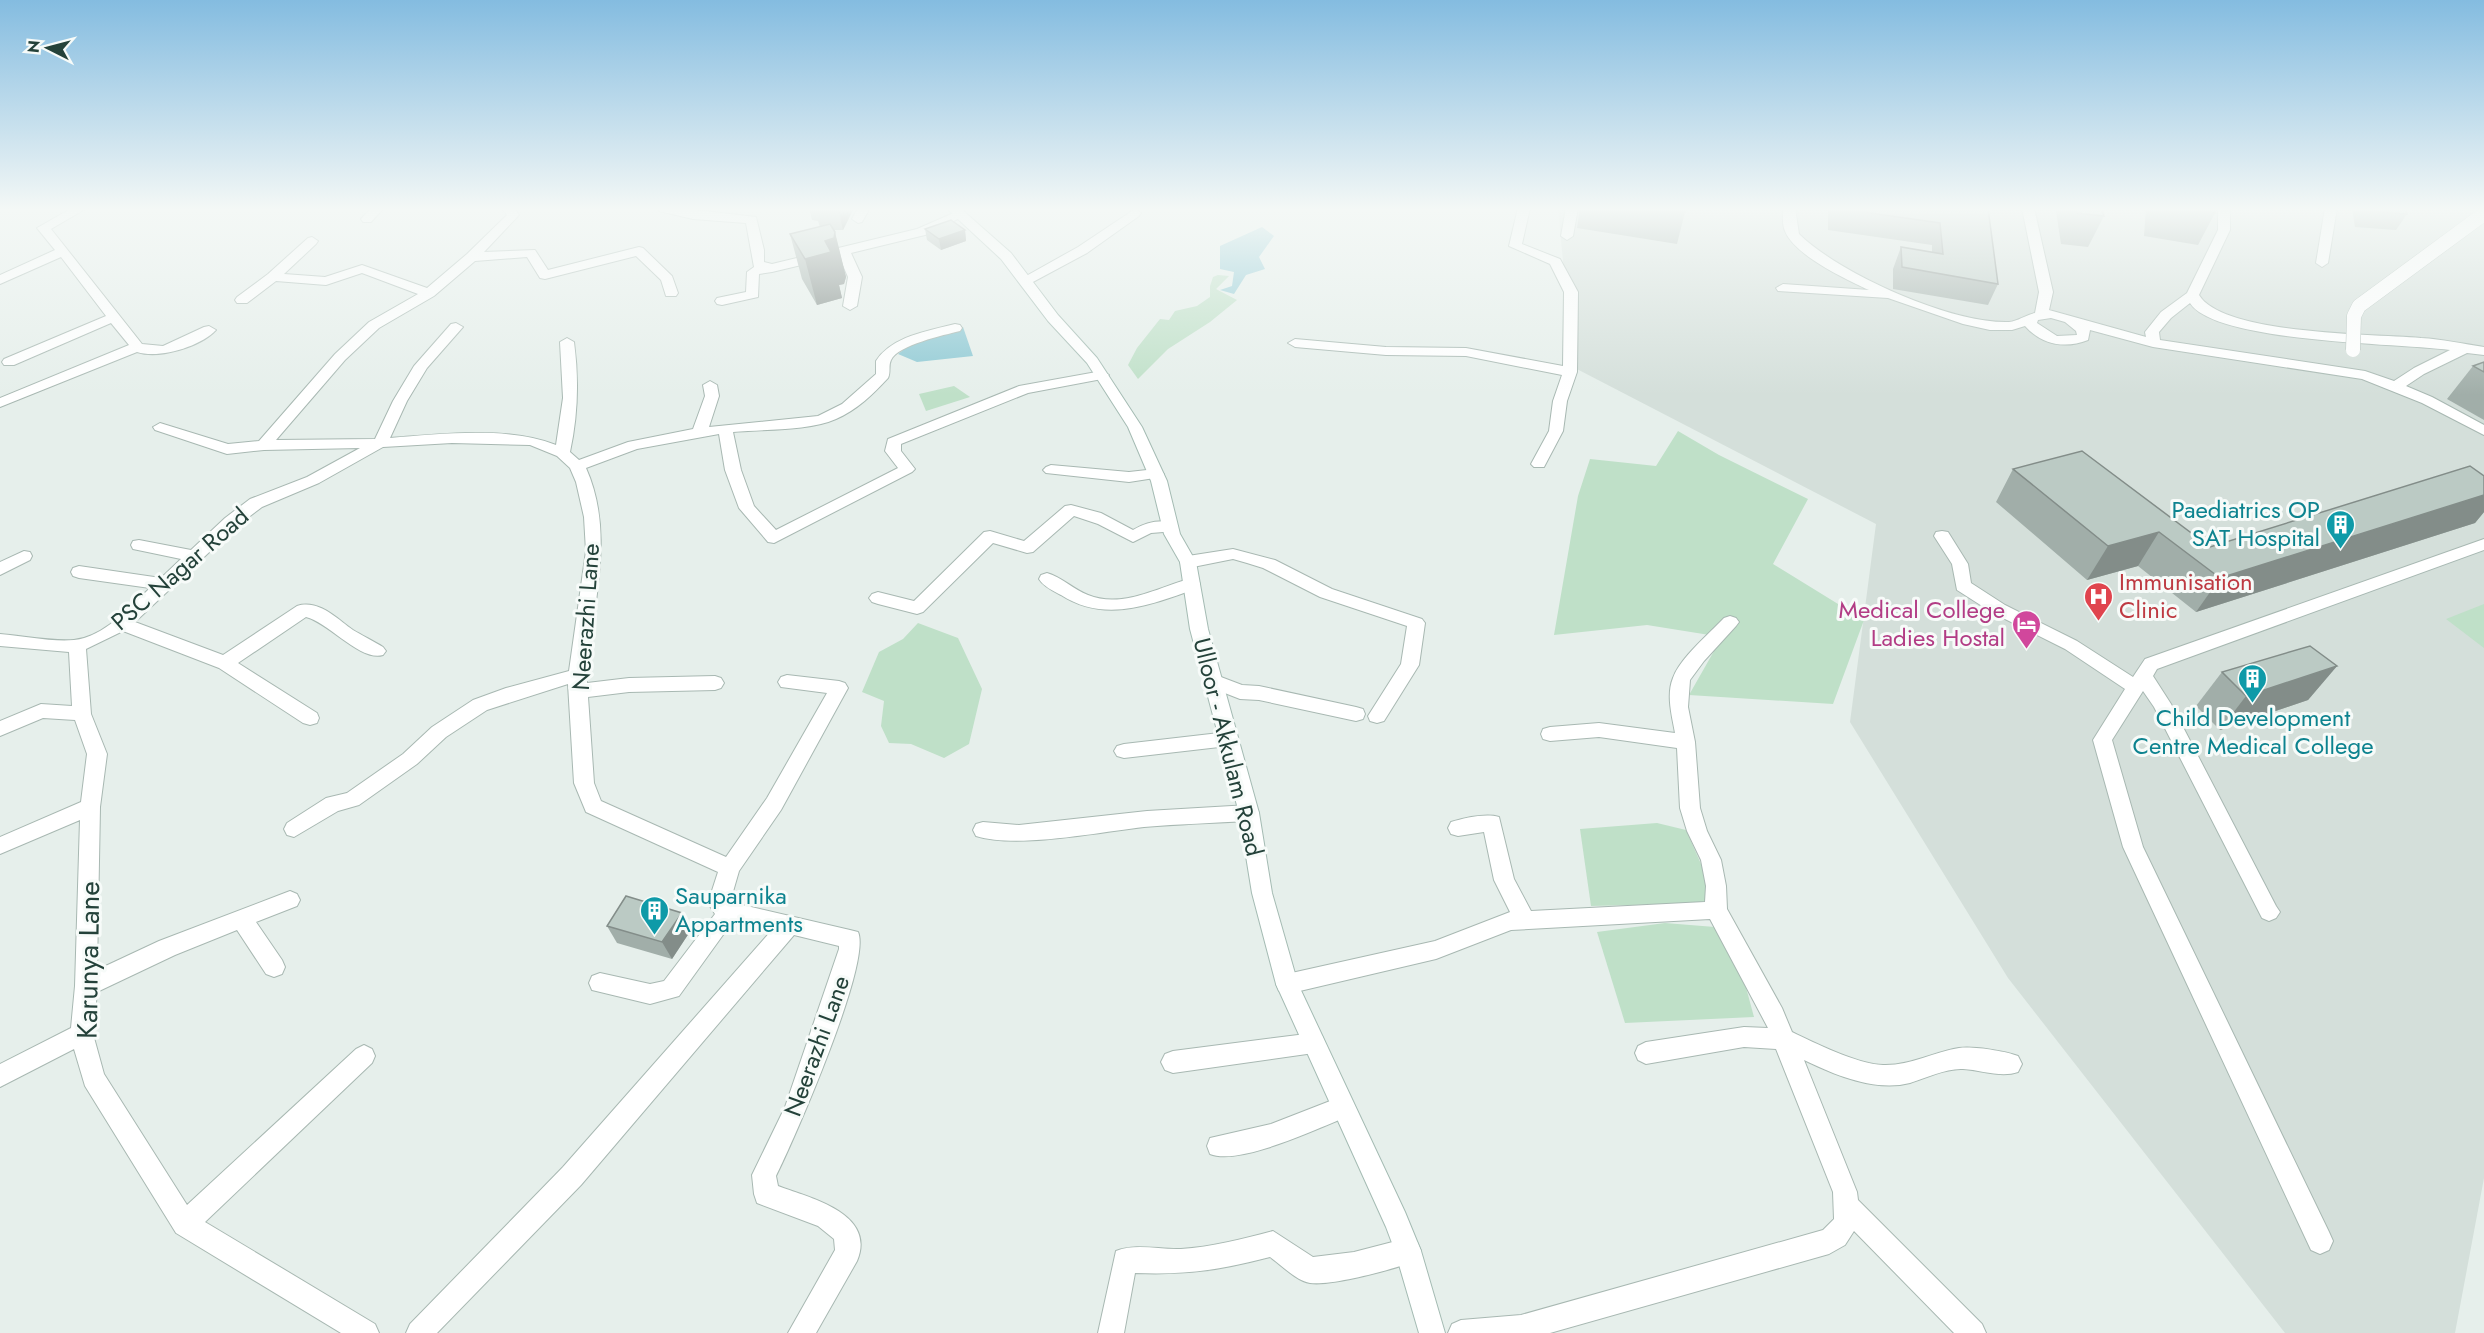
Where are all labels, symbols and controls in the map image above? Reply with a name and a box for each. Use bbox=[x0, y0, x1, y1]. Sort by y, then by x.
north arrow bbox=[18, 18, 78, 78]
text: N bbox=[21, 39, 46, 54]
place label: Paediatrics OP SAT Hospital bbox=[2172, 492, 2320, 555]
street label: PSC Nagar Road bbox=[103, 499, 256, 638]
building icon: Paediatrics OP SAT Hospital bbox=[2325, 508, 2357, 550]
street label: Neerazhi Lane bbox=[563, 542, 608, 692]
place label: Immunisation Clinic bbox=[2119, 564, 2253, 627]
hospital icon: Immunisation Clinic bbox=[2082, 580, 2114, 622]
place label: Medical College Ladies Hostal bbox=[1839, 592, 2005, 655]
hotel icon: Medical College Ladies Hostal bbox=[2010, 608, 2042, 650]
street label: Ulloor - Akkulam Road bbox=[1184, 634, 1273, 860]
building icon: Child Development Centre Medical College bbox=[2237, 662, 2269, 704]
place label: Child Development Centre Medical College bbox=[2132, 700, 2374, 763]
place label: Sauparnika Appartments bbox=[675, 878, 803, 941]
street label: Karunya Lane bbox=[67, 881, 110, 1039]
building icon: Sauparnika Appartments bbox=[638, 894, 670, 936]
street label: Neerazhi Lane bbox=[775, 971, 858, 1121]

